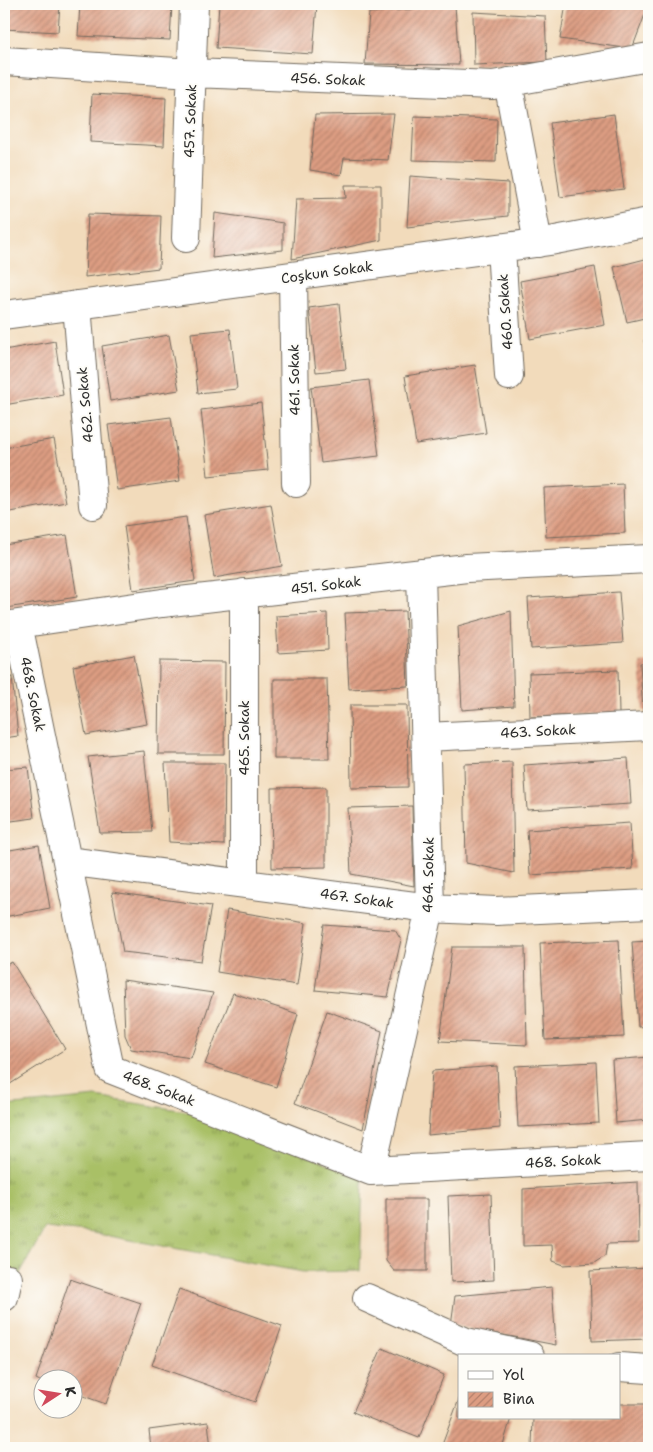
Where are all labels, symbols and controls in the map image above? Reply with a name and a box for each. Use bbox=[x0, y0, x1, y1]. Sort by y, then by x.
street label: 456. Sokak bbox=[290, 69, 366, 89]
street label: 457. Sokak bbox=[180, 84, 200, 158]
street label: Coşkun Sokak bbox=[280, 257, 374, 287]
street label: 460. Sokak bbox=[493, 273, 517, 351]
street label: 461. Sokak bbox=[284, 344, 304, 416]
street label: 462. Sokak bbox=[73, 366, 97, 444]
street label: 451. Sokak bbox=[290, 572, 362, 598]
street label: 468. Sokak bbox=[16, 655, 50, 733]
street label: 465. Sokak bbox=[235, 700, 253, 776]
street label: 463. Sokak bbox=[499, 720, 577, 742]
street label: 464. Sokak bbox=[418, 837, 438, 913]
street label: 467. Sokak bbox=[319, 884, 395, 912]
street label: 468. Sokak bbox=[120, 1066, 198, 1110]
street label: 468. Sokak bbox=[524, 1150, 602, 1172]
legend bbox=[458, 1354, 620, 1420]
text: Yol bbox=[503, 1365, 525, 1385]
north arrow bbox=[32, 1370, 82, 1420]
text: K bbox=[61, 1385, 81, 1398]
text: Bina bbox=[503, 1389, 535, 1409]

